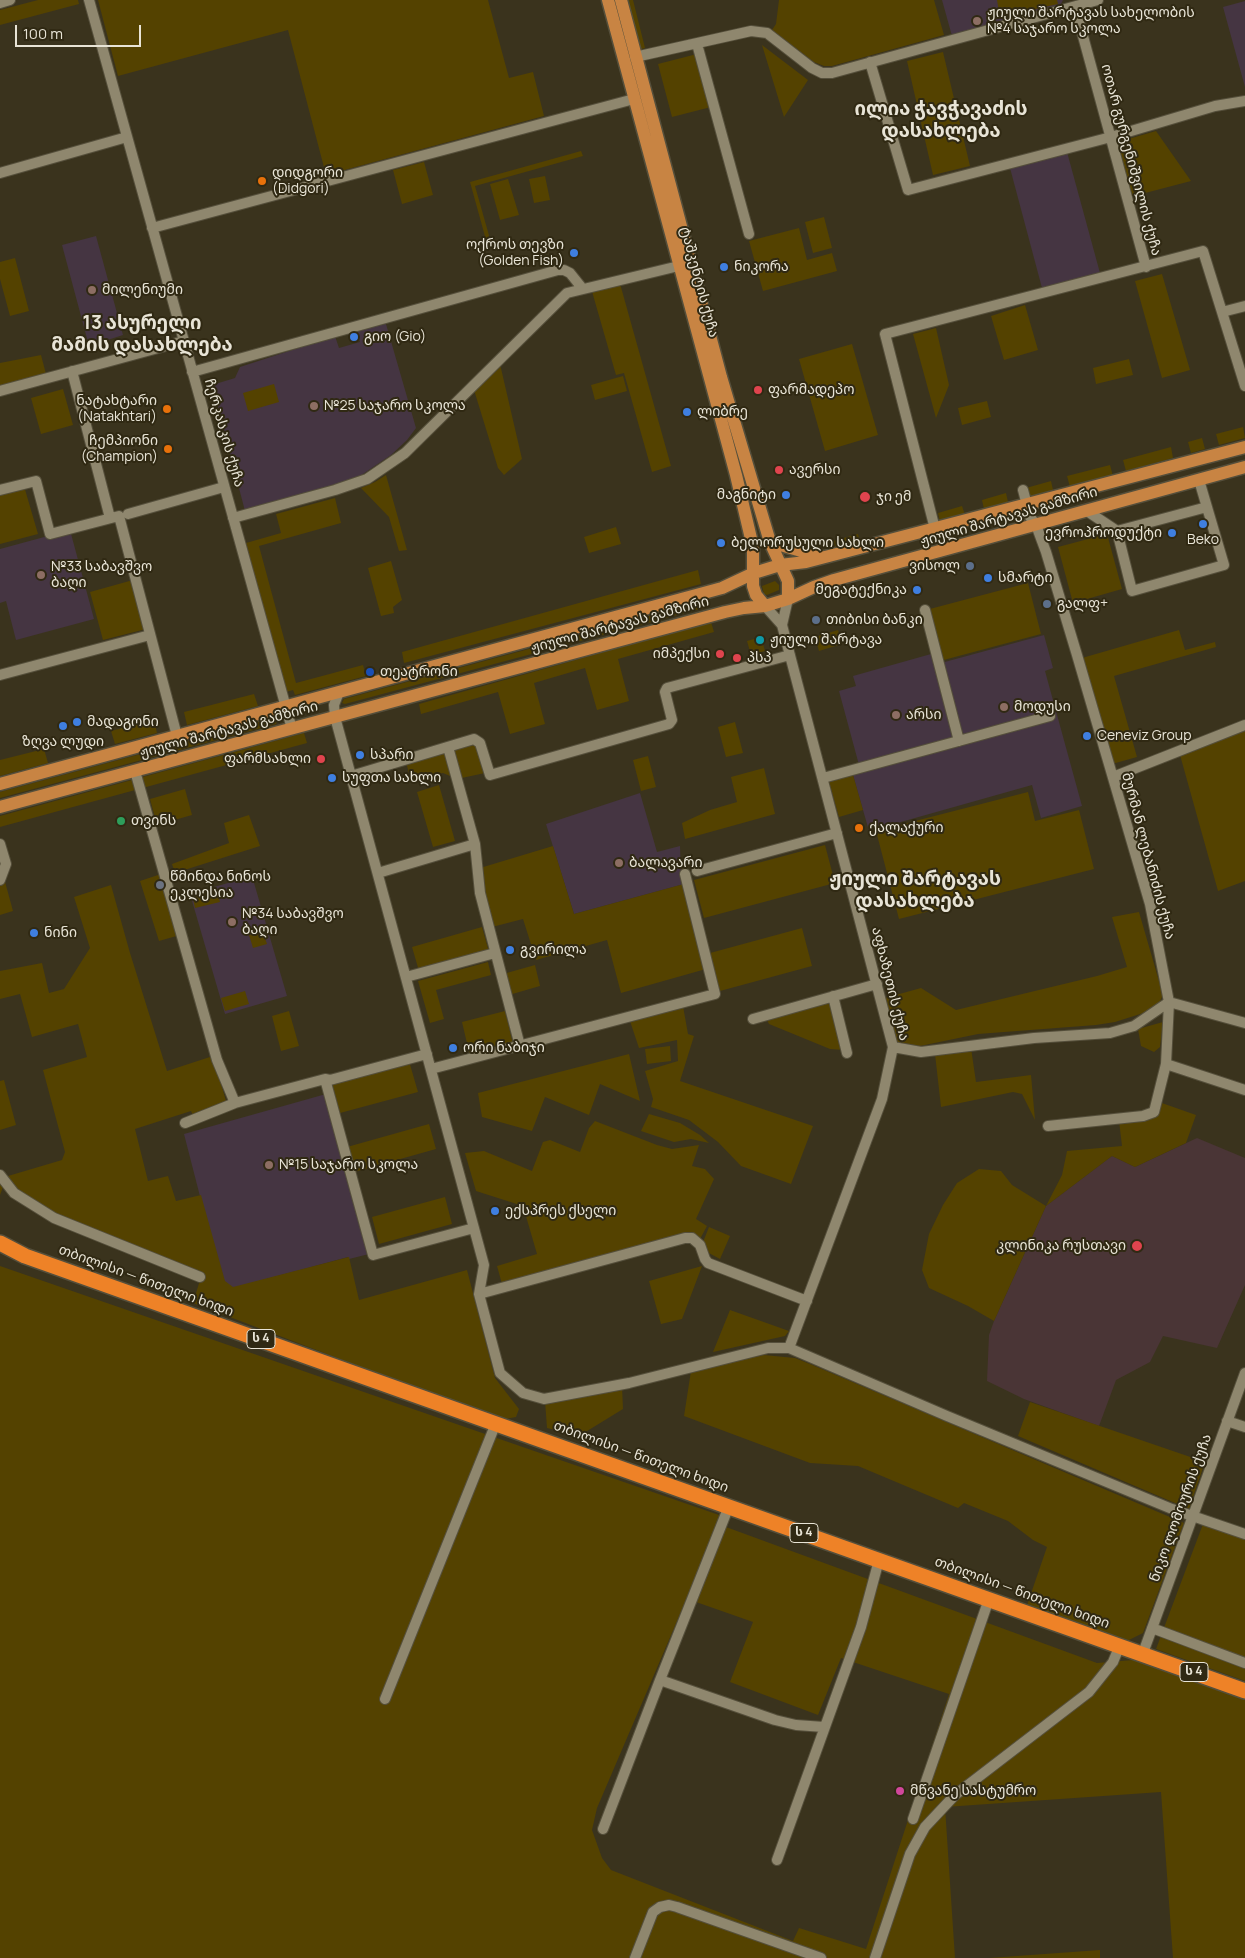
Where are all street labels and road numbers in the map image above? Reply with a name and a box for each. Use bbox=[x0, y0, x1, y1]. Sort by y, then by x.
street label: ოთარ გურგენიშვილის ქუჩა bbox=[1097, 62, 1165, 258]
street label: ტაშკენტის ქუჩა bbox=[676, 225, 722, 339]
street label: ჩერკასკის ქუჩა bbox=[201, 377, 247, 489]
street label: ჟიული შარტავას გამზირი bbox=[918, 484, 1100, 550]
street label: ჟიული შარტავას გამზირი bbox=[529, 593, 711, 657]
street label: ჟიული შარტავას გამზირი bbox=[138, 698, 320, 762]
street label: მურმან ლებანიძის ქუჩა bbox=[1118, 771, 1178, 941]
street label: აფხაზეთის ქუჩა bbox=[868, 925, 912, 1043]
street label: თბილისი — წითელი ხიდი bbox=[56, 1241, 236, 1321]
road number: ს 4 bbox=[247, 1330, 275, 1348]
street label: თბილისი — წითელი ხიდი bbox=[551, 1417, 731, 1497]
street label: ნიკო ლომოურის ქუჩა bbox=[1146, 1432, 1216, 1584]
road number: ს 4 bbox=[790, 1524, 818, 1542]
street label: თბილისი — წითელი ხიდი bbox=[932, 1553, 1112, 1633]
road number: ს 4 bbox=[1180, 1662, 1208, 1681]

